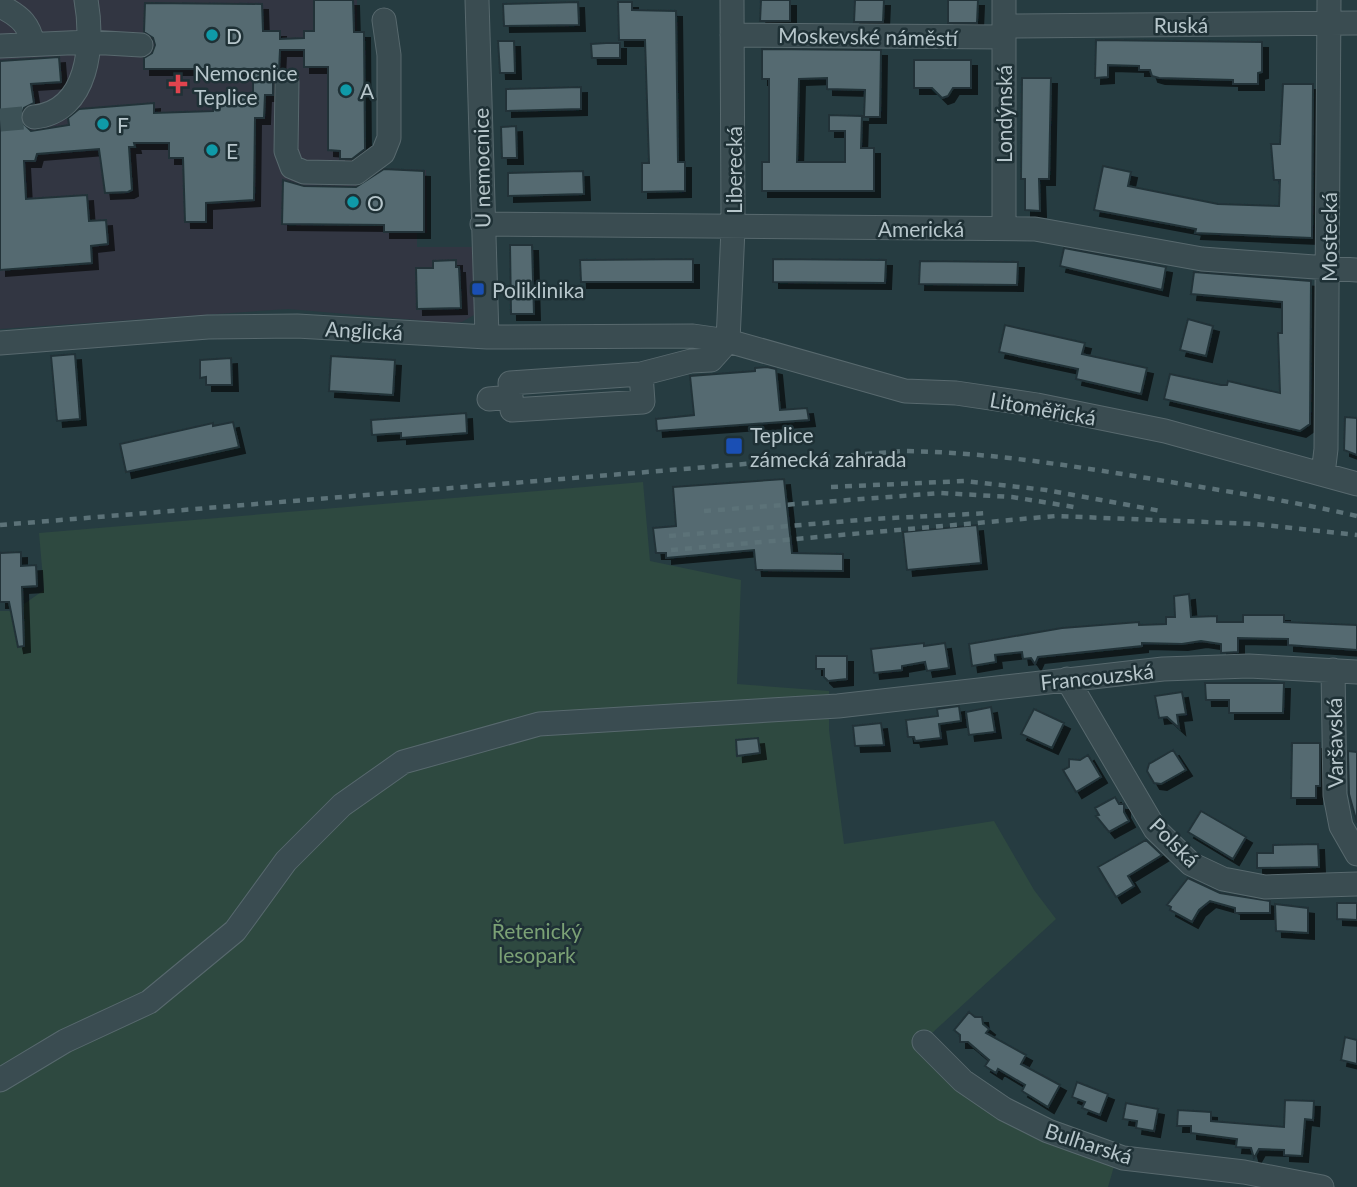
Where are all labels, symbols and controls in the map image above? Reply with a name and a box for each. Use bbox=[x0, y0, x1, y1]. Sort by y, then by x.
street label: Ruská bbox=[1154, 12, 1208, 37]
street label: Moskevské náměstí bbox=[778, 22, 959, 50]
place label: D bbox=[226, 23, 242, 48]
marker: D bbox=[204, 27, 220, 43]
place label: Nemocnice Teplice bbox=[194, 60, 298, 109]
street label: Londýnská bbox=[991, 65, 1016, 163]
marker: Nemocnice Teplice bbox=[168, 74, 188, 94]
place label: A bbox=[360, 78, 375, 103]
marker: A bbox=[338, 82, 354, 98]
street label: U nemocnice bbox=[467, 108, 495, 228]
place label: F bbox=[117, 112, 129, 137]
marker: F bbox=[95, 116, 111, 132]
street label: Liberecká bbox=[721, 126, 746, 214]
place label: E bbox=[226, 138, 238, 163]
marker: E bbox=[204, 142, 220, 158]
place label: O bbox=[367, 190, 384, 215]
street label: Mostecká bbox=[1316, 192, 1341, 282]
marker: O bbox=[345, 194, 361, 210]
street label: Americká bbox=[878, 216, 964, 241]
place label: Poliklinika bbox=[492, 277, 584, 302]
marker: Poliklinika bbox=[470, 281, 486, 297]
street label: Anglická bbox=[324, 315, 404, 345]
street label: Litoměřická bbox=[988, 386, 1098, 430]
place label: Teplice zámecká zahrada bbox=[750, 422, 907, 471]
marker: Teplice zámecká zahrada bbox=[724, 436, 744, 456]
street label: Francouzská bbox=[1039, 658, 1155, 694]
street label: Varšavská bbox=[1321, 697, 1347, 789]
street label: Polská bbox=[1145, 812, 1205, 872]
park label: Řetenický lesopark bbox=[492, 918, 582, 967]
street label: Bulharská bbox=[1042, 1117, 1136, 1169]

